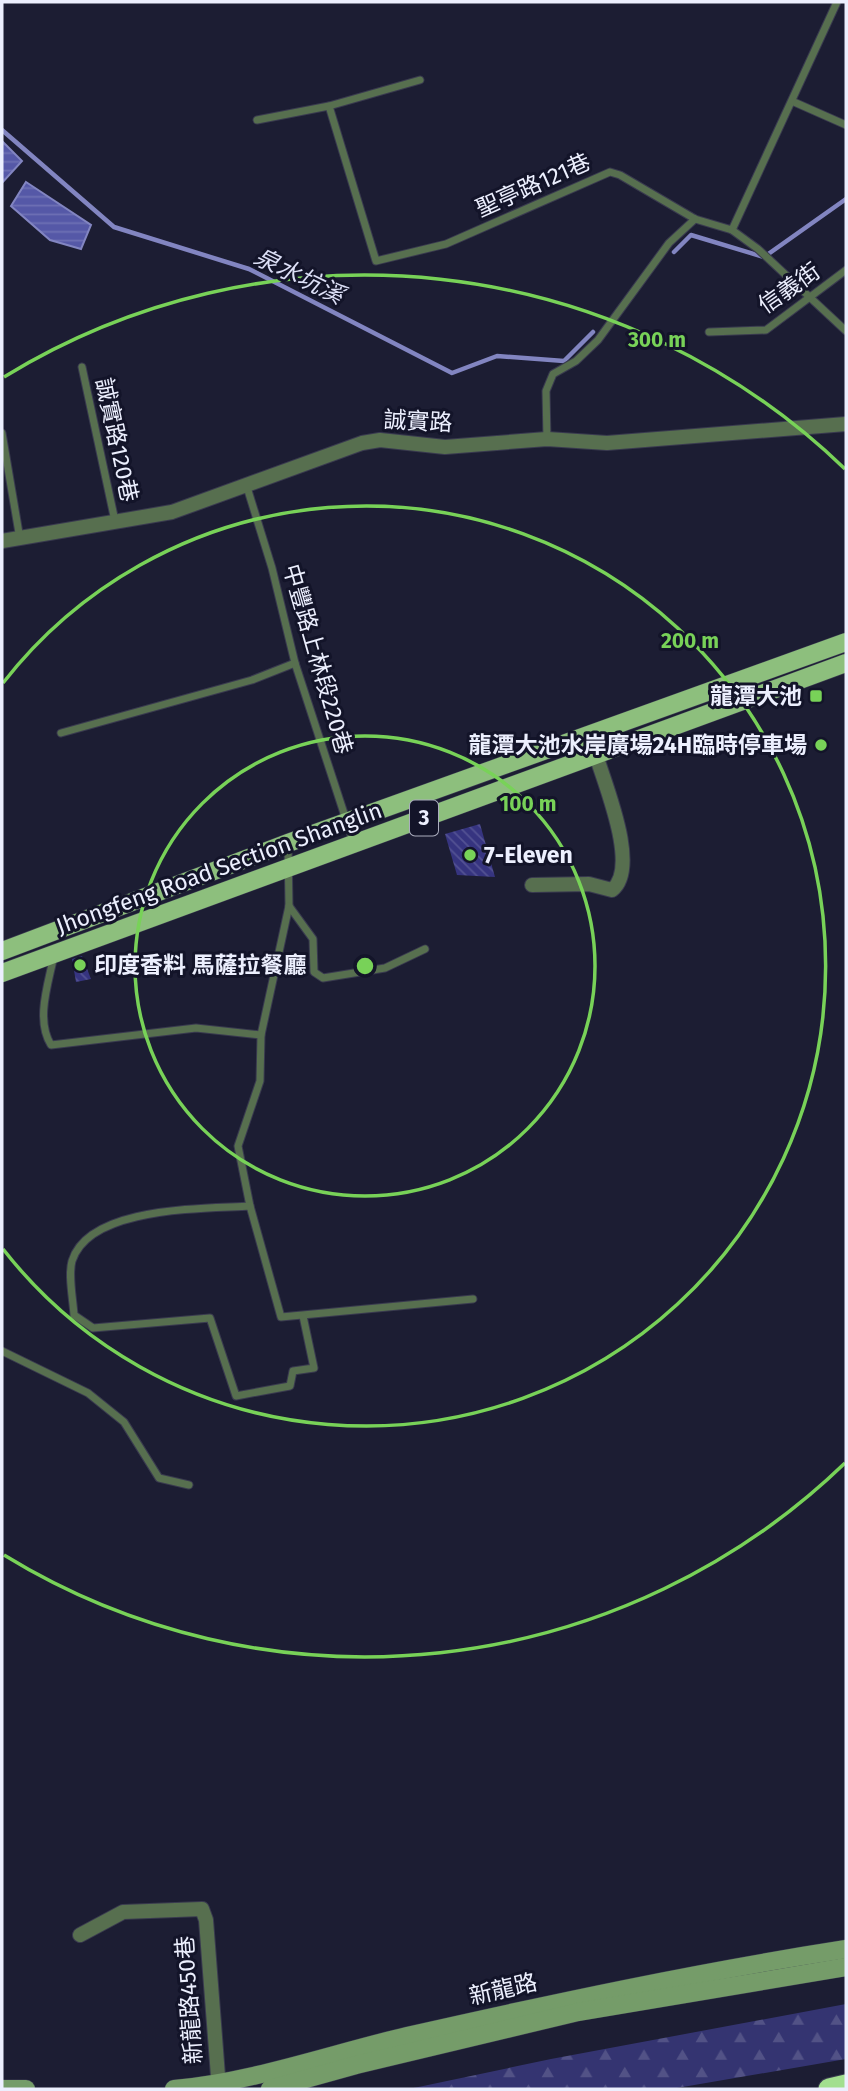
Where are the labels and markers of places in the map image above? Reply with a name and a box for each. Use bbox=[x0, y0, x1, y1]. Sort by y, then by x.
place label: 龍潭大池 bbox=[710, 682, 802, 710]
marker: 龍潭大池 bbox=[808, 688, 824, 704]
place label: 龍潭大池水岸廣場24H臨時停車場 bbox=[468, 731, 807, 759]
marker: 龍潭大池水岸廣場24H臨時停車場 bbox=[813, 737, 829, 753]
place label: 7-Eleven bbox=[484, 841, 573, 869]
marker: 7-Eleven bbox=[462, 847, 478, 863]
place label: 印度香料 馬薩拉餐廳 bbox=[94, 951, 306, 979]
centre of rings bbox=[353, 954, 377, 978]
marker: 印度香料 馬薩拉餐廳 bbox=[72, 957, 88, 973]

